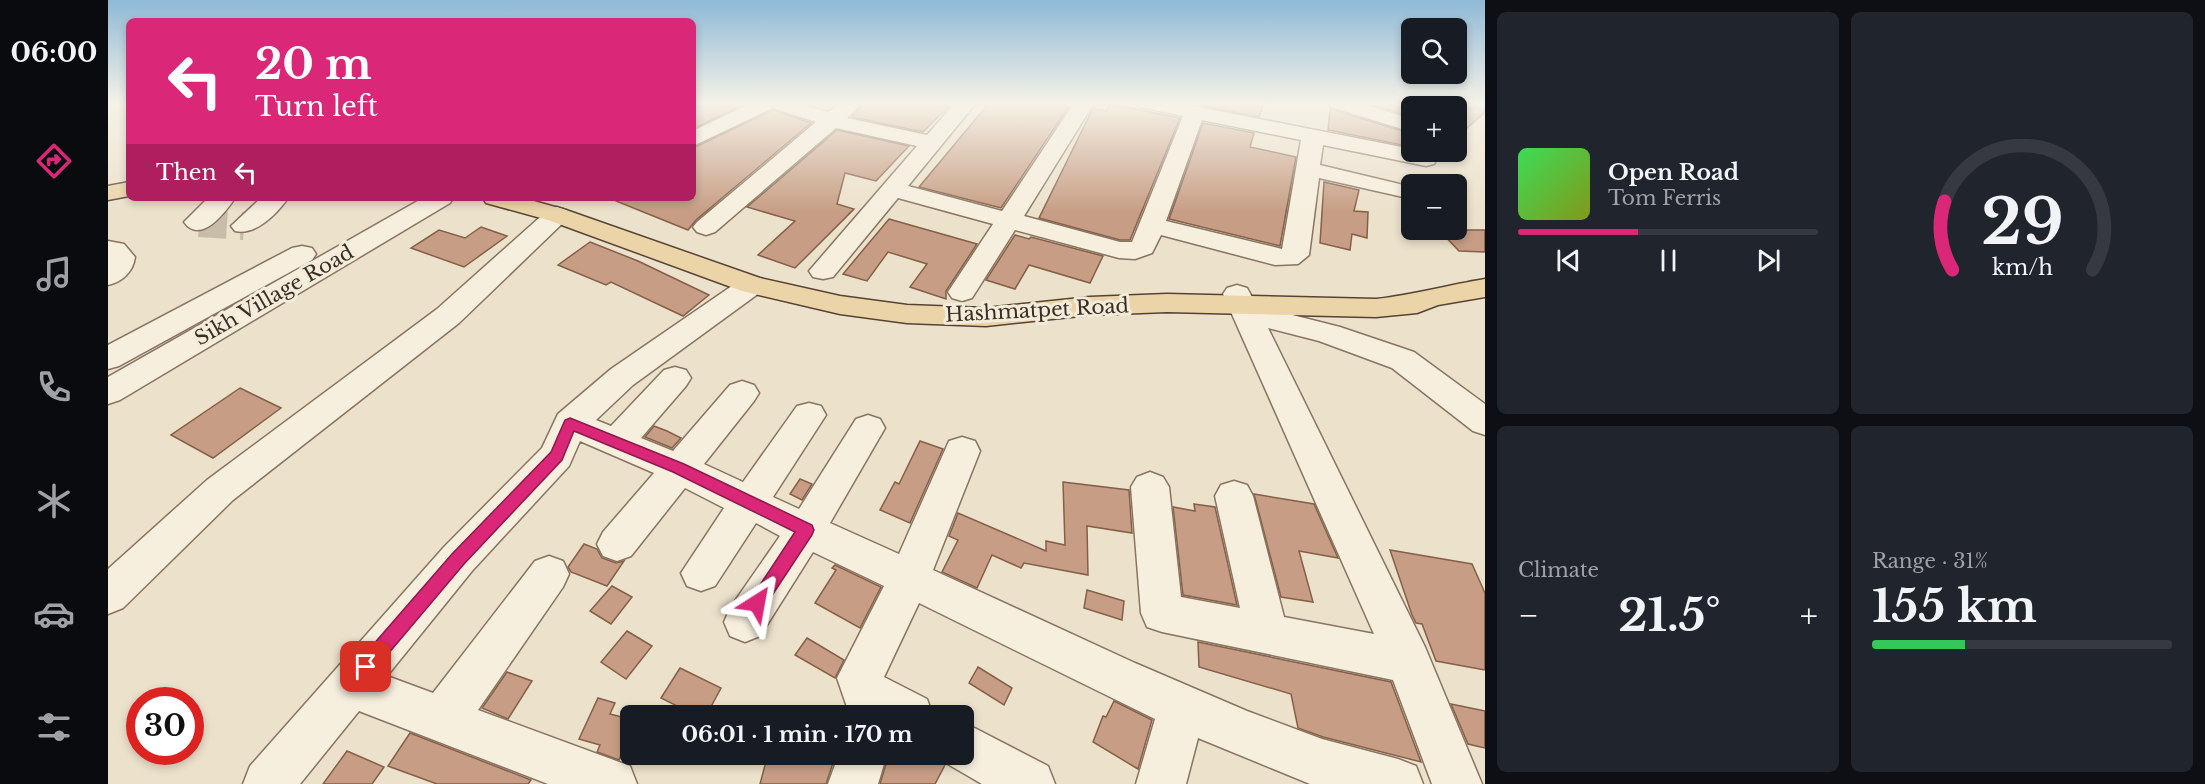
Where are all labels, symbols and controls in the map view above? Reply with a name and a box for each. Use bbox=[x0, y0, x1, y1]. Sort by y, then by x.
map controls bbox=[1401, 18, 1467, 240]
button: search bbox=[1401, 18, 1467, 84]
text: 06:00 bbox=[10, 36, 98, 69]
text: 20 m bbox=[255, 38, 372, 90]
icon: left bbox=[156, 42, 234, 120]
text: Turn left bbox=[255, 90, 378, 123]
button: + bbox=[1401, 96, 1467, 162]
icon: directions bbox=[33, 140, 75, 182]
icon: left bbox=[229, 156, 262, 189]
text: Then bbox=[156, 159, 217, 186]
text: Open Road bbox=[1608, 159, 1739, 186]
button: − bbox=[1401, 174, 1467, 240]
text: 29 bbox=[1981, 183, 2063, 261]
text: Tom Ferris bbox=[1608, 186, 1721, 210]
street label: Sikh Village Road bbox=[190, 240, 358, 350]
icon: previous bbox=[1552, 244, 1585, 277]
icon: pause bbox=[1652, 244, 1685, 277]
icon: next bbox=[1752, 244, 1785, 277]
icon: music bbox=[33, 253, 75, 295]
text: km/h bbox=[1992, 254, 2053, 281]
street label: Hashmatpet Road bbox=[944, 293, 1130, 327]
icon: phone bbox=[33, 366, 75, 408]
icon: climate bbox=[33, 480, 75, 522]
text: Range · 31% bbox=[1872, 549, 1988, 573]
text: Climate bbox=[1518, 558, 1599, 582]
position arrow bbox=[725, 571, 789, 635]
text: 155 km bbox=[1872, 578, 2037, 634]
text: 21.5° bbox=[1618, 587, 1721, 643]
icon: car bbox=[33, 593, 75, 635]
text: − bbox=[1518, 595, 1539, 636]
text: + bbox=[1800, 595, 1818, 636]
pin bbox=[340, 641, 391, 692]
icon: arrive bbox=[349, 650, 382, 683]
speed limit sign: 30 bbox=[126, 687, 204, 765]
icon: filters bbox=[33, 706, 75, 748]
text: 06:01 · 1 min · 170 m bbox=[681, 721, 913, 748]

